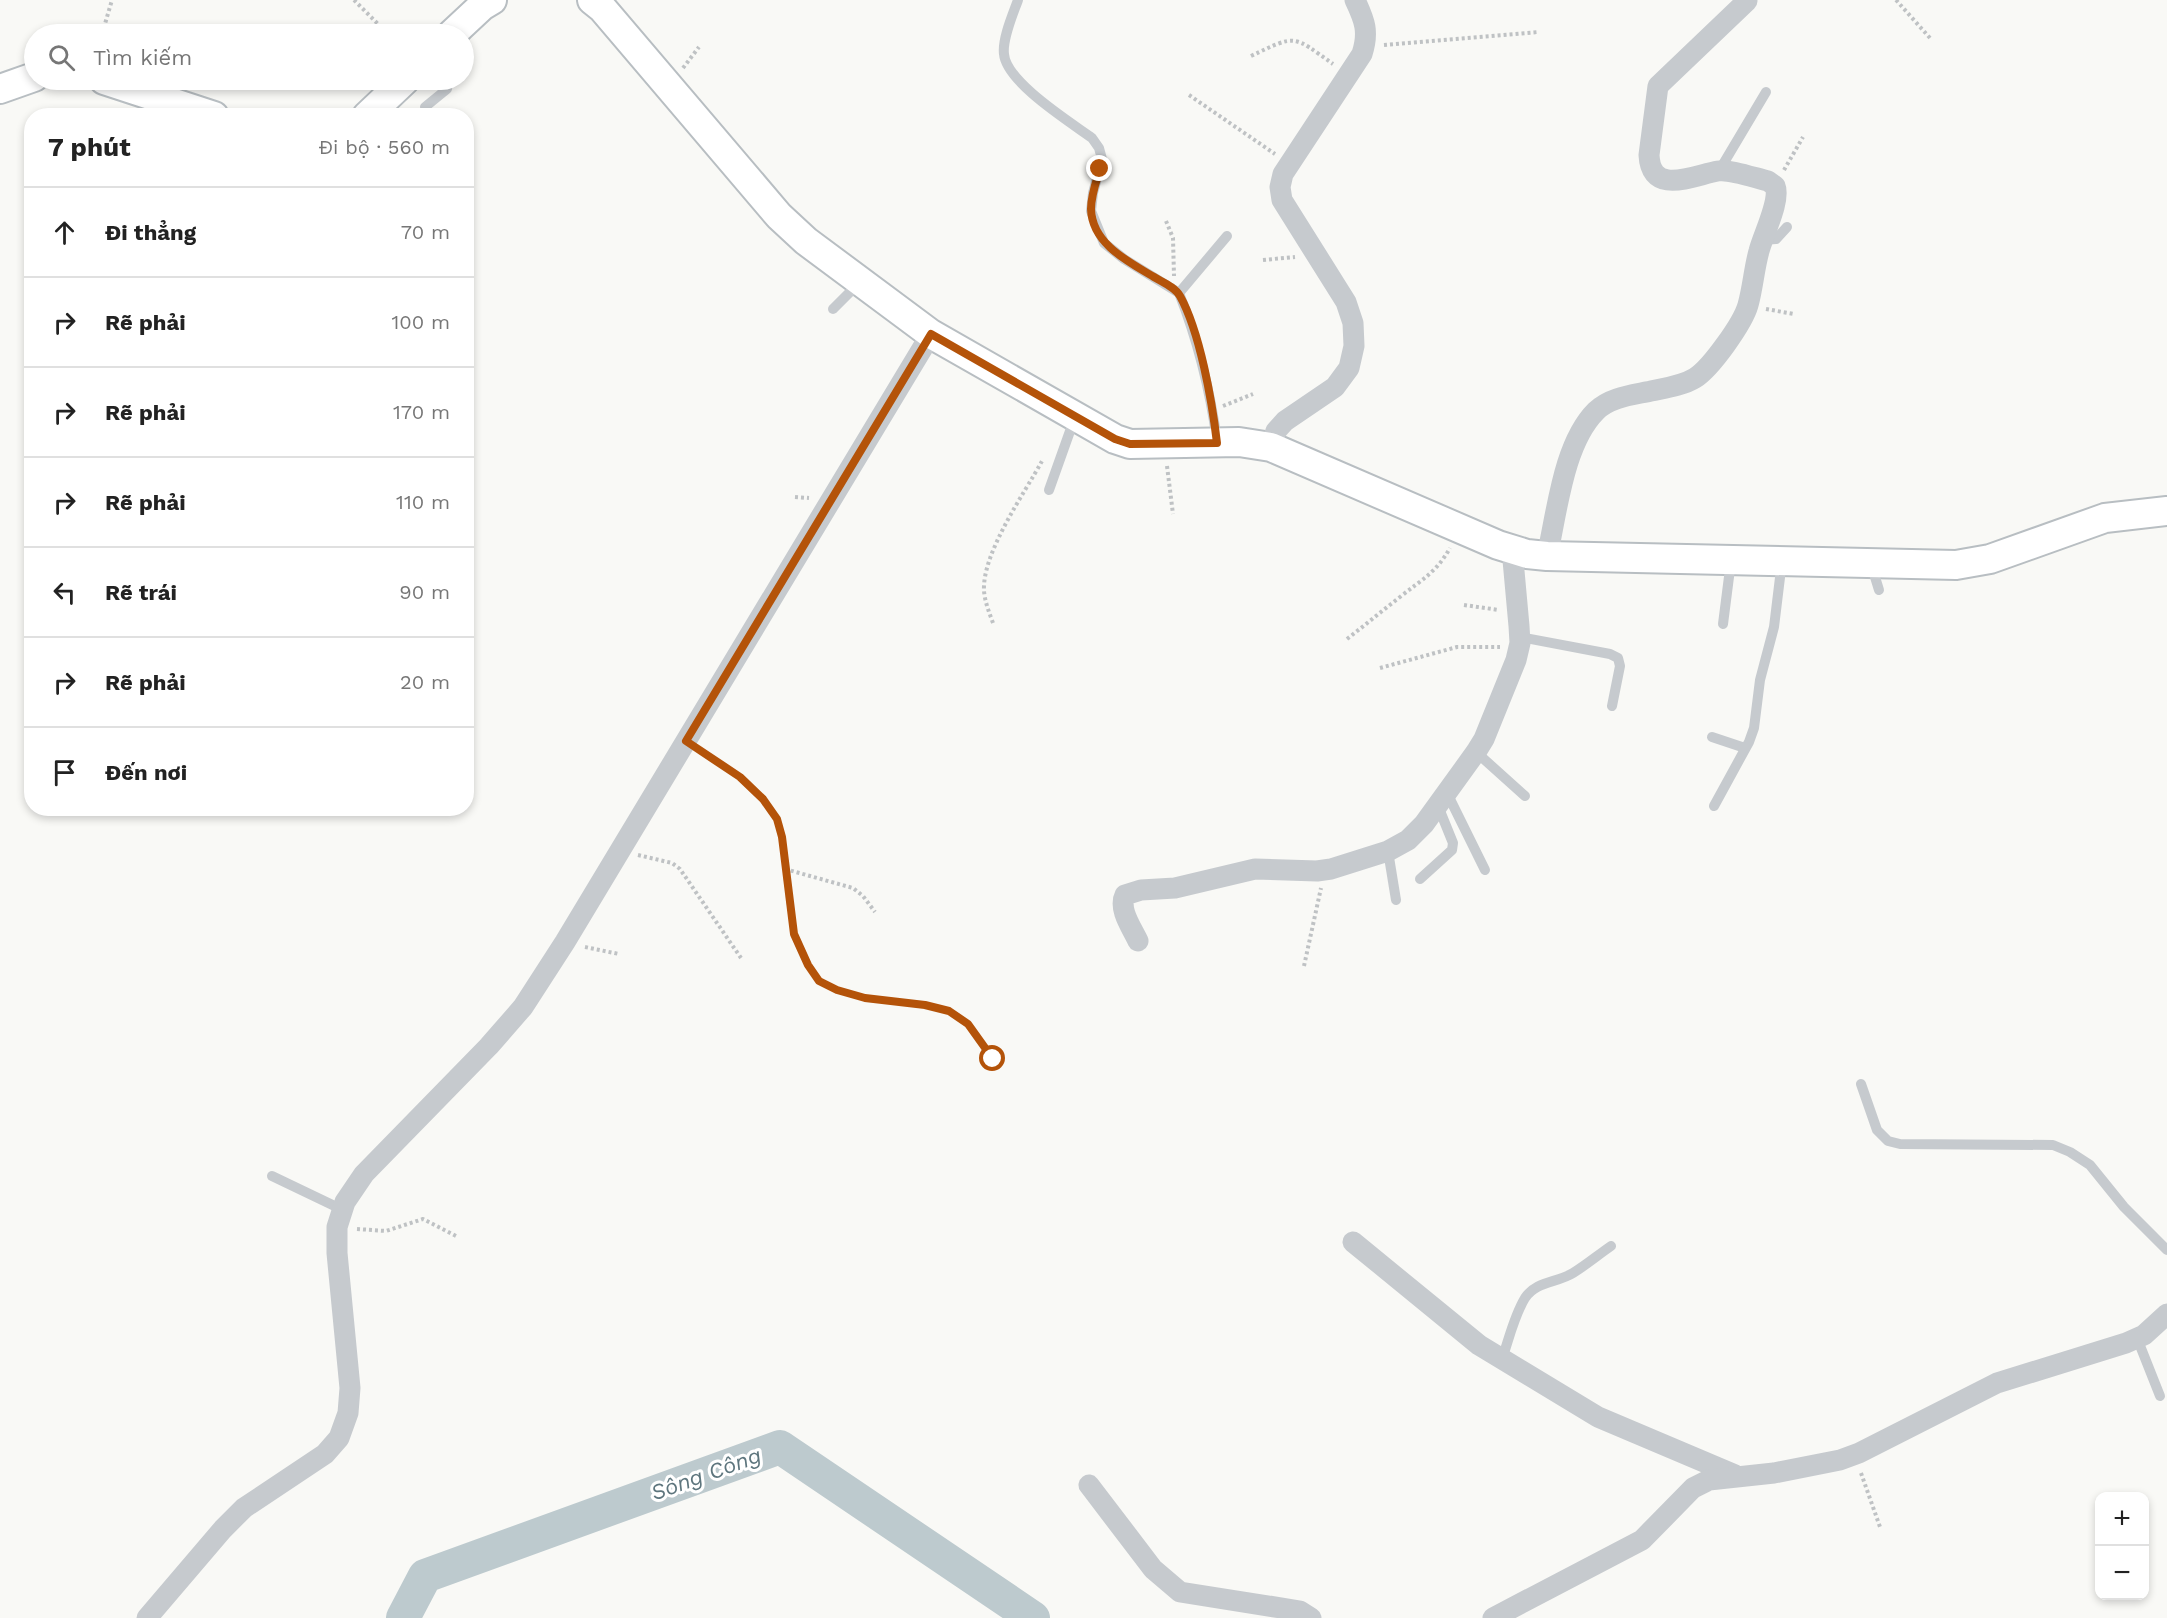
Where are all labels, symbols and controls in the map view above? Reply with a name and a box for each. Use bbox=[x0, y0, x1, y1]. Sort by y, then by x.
search box bbox=[24, 24, 474, 90]
icon: search bbox=[45, 41, 78, 74]
text: Tìm kiếm bbox=[93, 45, 192, 70]
text: 7 phút bbox=[48, 132, 131, 162]
text: Đi bộ · 560 m bbox=[318, 135, 450, 159]
route end bbox=[1086, 155, 1112, 181]
icon: ahead bbox=[48, 216, 81, 249]
text: Đi thẳng bbox=[105, 220, 196, 245]
text: 70 m bbox=[401, 220, 450, 244]
icon: right bbox=[48, 306, 81, 339]
text: Rẽ phải bbox=[105, 310, 186, 335]
text: 100 m bbox=[391, 310, 450, 334]
icon: right bbox=[48, 396, 81, 429]
text: Rẽ phải bbox=[105, 400, 186, 425]
text: 170 m bbox=[393, 400, 450, 424]
icon: right bbox=[48, 486, 81, 519]
text: Rẽ phải bbox=[105, 490, 186, 515]
text: 110 m bbox=[396, 490, 450, 514]
icon: left bbox=[48, 576, 81, 609]
text: Rẽ trái bbox=[105, 580, 177, 605]
text: 90 m bbox=[399, 580, 450, 604]
icon: right bbox=[48, 666, 81, 699]
text: Rẽ phải bbox=[105, 670, 186, 695]
text: 20 m bbox=[400, 670, 450, 694]
icon: arrive bbox=[48, 756, 81, 789]
text: Đến nơi bbox=[105, 760, 187, 785]
route start bbox=[979, 1045, 1005, 1071]
water label: Sông Công bbox=[647, 1442, 765, 1506]
map controls bbox=[2095, 1492, 2149, 1600]
button: + bbox=[2095, 1492, 2149, 1546]
button: − bbox=[2095, 1546, 2149, 1600]

